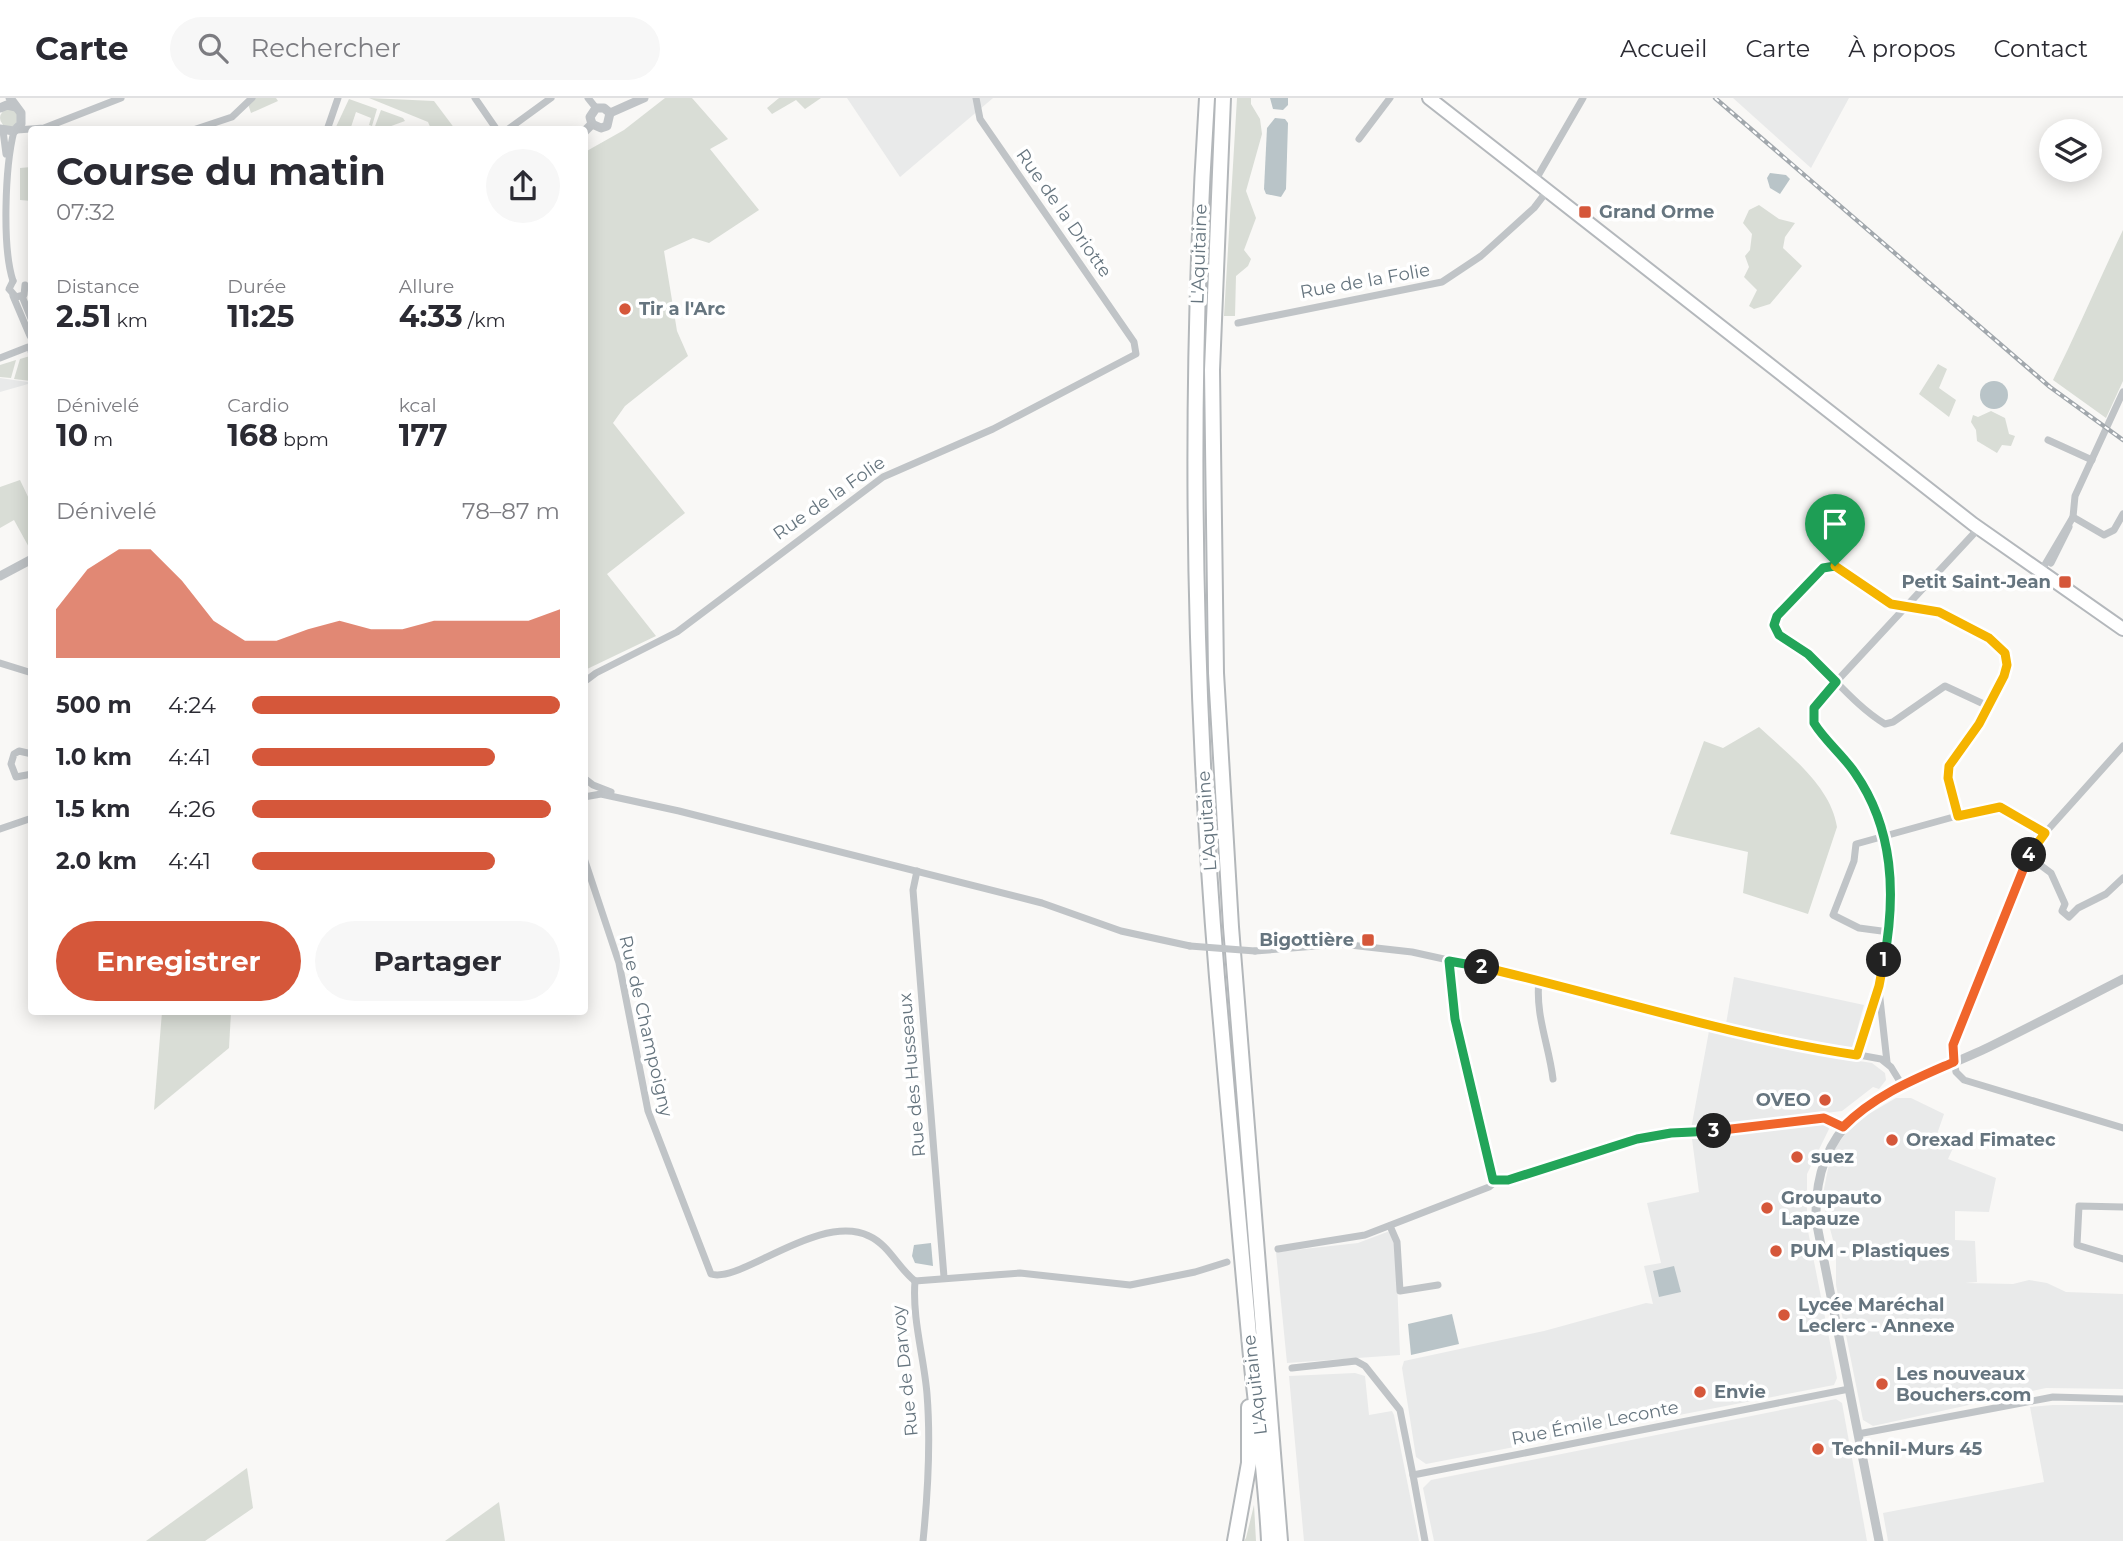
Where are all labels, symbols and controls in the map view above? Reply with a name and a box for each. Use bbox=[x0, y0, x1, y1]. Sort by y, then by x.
search box bbox=[170, 17, 660, 80]
text: Carte bbox=[35, 28, 128, 68]
icon: search bbox=[194, 29, 232, 67]
text: Rechercher bbox=[250, 32, 401, 64]
text: Accueil bbox=[1620, 34, 1707, 63]
text: Carte bbox=[1745, 34, 1810, 63]
text: À propos bbox=[1848, 34, 1955, 63]
text: Contact bbox=[1993, 34, 2088, 63]
map controls bbox=[2039, 119, 2102, 182]
button: layers bbox=[2039, 119, 2102, 182]
street label: Rue de la Driotte bbox=[1011, 145, 1117, 282]
text: Course du matin bbox=[56, 148, 386, 195]
button: share bbox=[486, 149, 560, 223]
text: 07:32 bbox=[56, 198, 115, 226]
place label: Grand Orme bbox=[1599, 201, 1714, 223]
street label: L'Aquitaine bbox=[1186, 203, 1212, 305]
marker: Grand Orme bbox=[1577, 204, 1593, 220]
street label: Rue de la Folie bbox=[1298, 259, 1432, 303]
text: Distance bbox=[56, 275, 139, 298]
text: Durée bbox=[227, 275, 286, 298]
text: Allure bbox=[399, 275, 454, 298]
text: 2.51 bbox=[56, 298, 111, 335]
text: 11:25 bbox=[227, 298, 294, 335]
text: 4:33 bbox=[399, 298, 463, 335]
place label: Tir a l'Arc bbox=[639, 298, 726, 320]
marker: Tir a l'Arc bbox=[617, 301, 633, 317]
text: km bbox=[111, 309, 148, 332]
text: /km bbox=[463, 309, 506, 332]
text: Dénivelé bbox=[56, 394, 139, 417]
text: Cardio bbox=[227, 394, 289, 417]
text: kcal bbox=[399, 394, 437, 417]
text: 10 bbox=[56, 417, 88, 454]
text: 168 bbox=[227, 417, 278, 454]
text: 177 bbox=[399, 417, 448, 454]
text: m bbox=[88, 428, 113, 451]
text: bpm bbox=[278, 428, 329, 451]
street label: Rue de la Folie bbox=[769, 451, 889, 545]
pin bbox=[1805, 494, 1865, 566]
text: Dénivelé bbox=[56, 497, 157, 525]
text: 78–87 m bbox=[462, 497, 560, 525]
icon: arrive bbox=[1816, 505, 1854, 543]
place label: Petit Saint-Jean bbox=[1901, 571, 2051, 593]
marker: Petit Saint-Jean bbox=[2057, 574, 2073, 590]
text: 500 m bbox=[56, 691, 132, 719]
text: 4:24 bbox=[168, 691, 216, 719]
text: 1.0 km bbox=[56, 743, 132, 771]
text: 4:41 bbox=[168, 743, 211, 771]
street label: L'Aquitaine bbox=[1193, 770, 1221, 872]
text: 1.5 km bbox=[56, 795, 130, 823]
text: 4:26 bbox=[168, 795, 215, 823]
pin: 4 bbox=[2011, 838, 2046, 872]
text: 4 bbox=[2022, 843, 2035, 866]
text: 2.0 km bbox=[56, 847, 137, 875]
text: 4:41 bbox=[168, 847, 211, 875]
button: Enregistrer bbox=[56, 921, 301, 1001]
button: Partager bbox=[315, 921, 560, 1001]
place label: Bigottière bbox=[1259, 929, 1354, 951]
marker: Bigottière bbox=[1360, 932, 1376, 948]
street label: Rue de Champoigny bbox=[614, 933, 678, 1119]
pin: 1 bbox=[1867, 942, 1902, 978]
text: 1 bbox=[1880, 948, 1887, 971]
pin: 2 bbox=[1464, 950, 1500, 984]
text: 2 bbox=[1476, 955, 1487, 978]
street label: Rue des Husseaux bbox=[894, 992, 930, 1158]
place label: OVEO bbox=[1756, 1089, 1811, 1111]
marker: OVEO bbox=[1817, 1092, 1833, 1108]
pin: 3 bbox=[1696, 1114, 1732, 1148]
text: 3 bbox=[1708, 1119, 1719, 1142]
place label: Orexad Fimatec bbox=[1906, 1129, 2056, 1151]
marker: Orexad Fimatec bbox=[1884, 1132, 1900, 1148]
place label: suez bbox=[1811, 1146, 1854, 1168]
marker: suez bbox=[1789, 1149, 1805, 1165]
place label: Groupauto Lapauze bbox=[1781, 1187, 1882, 1230]
marker: Groupauto Lapauze bbox=[1759, 1200, 1775, 1216]
place label: PUM - Plastiques bbox=[1790, 1240, 1950, 1262]
marker: PUM - Plastiques bbox=[1768, 1243, 1784, 1259]
place label: Lycée Maréchal Leclerc - Annexe bbox=[1798, 1294, 1955, 1337]
street label: Rue de Darvoy bbox=[887, 1304, 923, 1438]
marker: Lycée Maréchal Leclerc - Annexe bbox=[1776, 1307, 1792, 1323]
street label: L'Aquitaine bbox=[1238, 1334, 1272, 1436]
place label: Les nouveaux Bouchers.com bbox=[1896, 1363, 2031, 1406]
marker: Les nouveaux Bouchers.com bbox=[1874, 1376, 1890, 1392]
place label: Envie bbox=[1714, 1381, 1766, 1403]
marker: Envie bbox=[1692, 1384, 1708, 1400]
street label: Rue Émile Leconte bbox=[1510, 1396, 1681, 1450]
place label: TechniI-Murs 45 bbox=[1832, 1438, 1983, 1460]
marker: TechniI-Murs 45 bbox=[1810, 1441, 1826, 1457]

